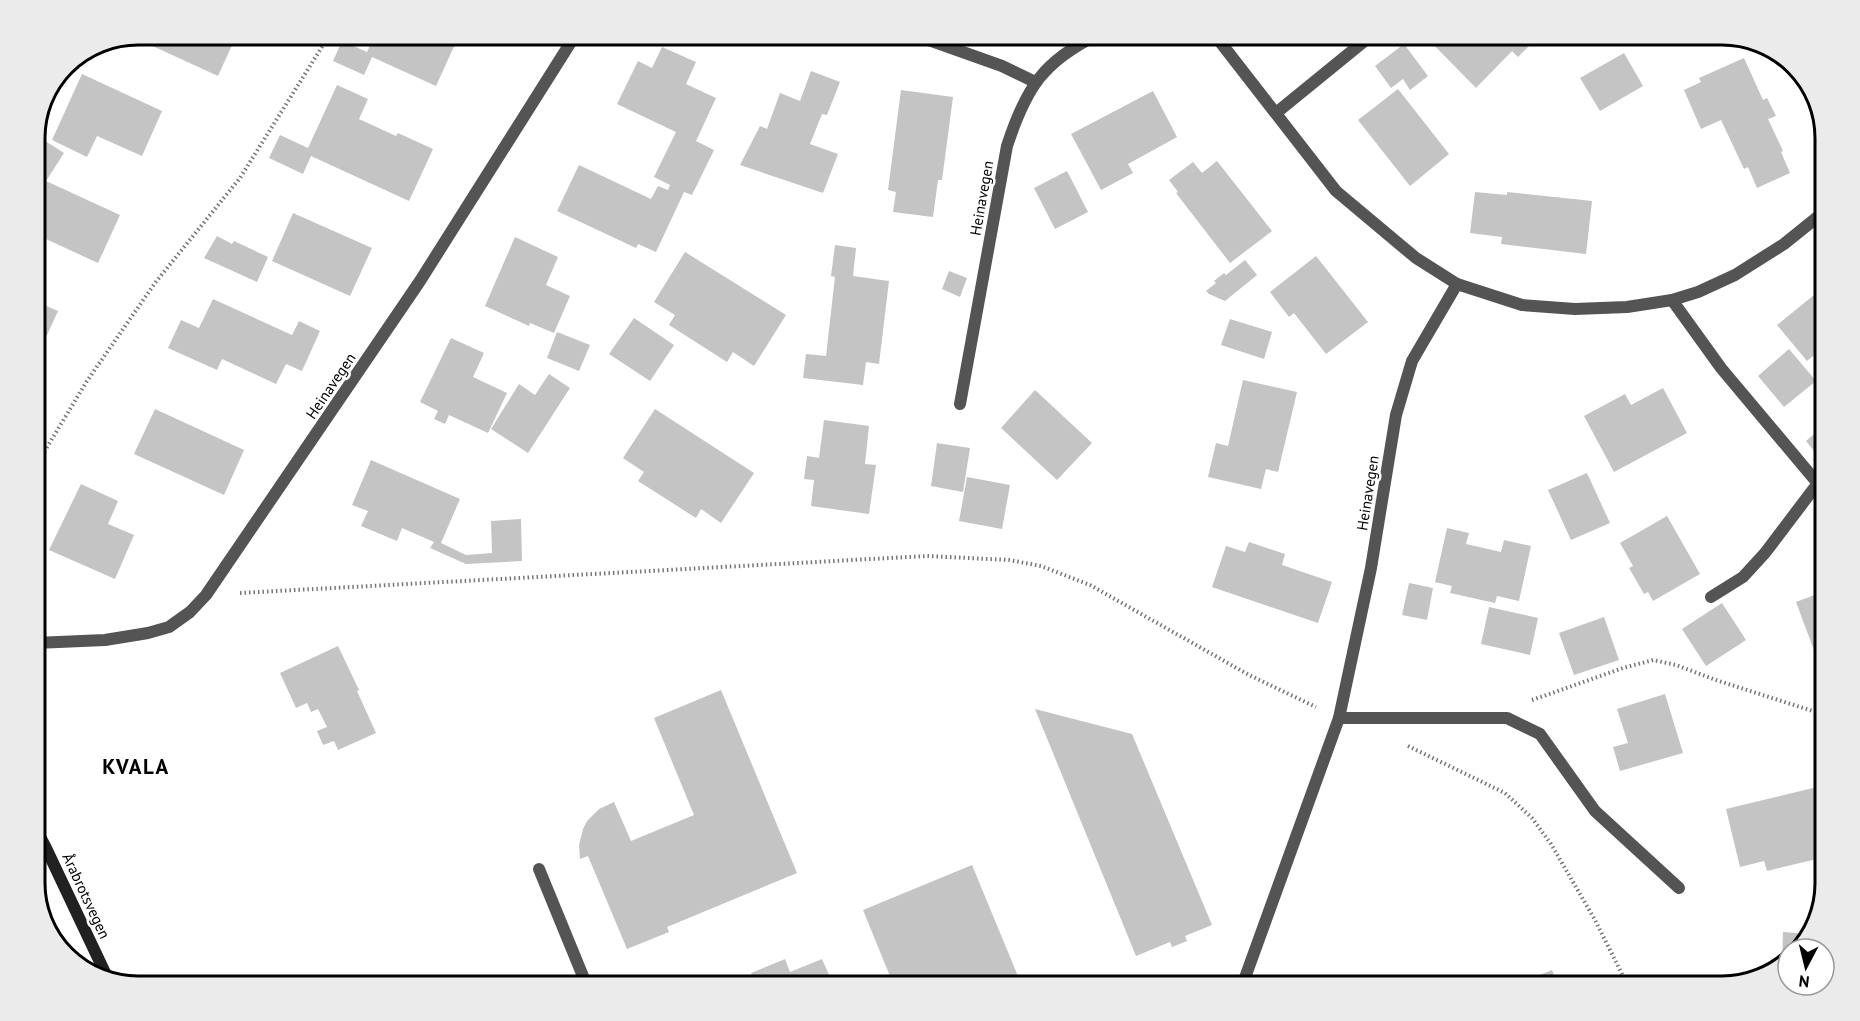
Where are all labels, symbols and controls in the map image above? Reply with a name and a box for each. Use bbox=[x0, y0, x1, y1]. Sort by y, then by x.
street label: Heinavegen bbox=[966, 159, 997, 237]
street label: Heinavegen bbox=[302, 349, 360, 422]
street label: Heinavegen bbox=[1352, 454, 1383, 532]
district label: KVALA bbox=[102, 753, 170, 780]
street label: Årabrotsvegen bbox=[58, 850, 115, 942]
north arrow bbox=[1776, 937, 1836, 997]
text: N bbox=[1798, 971, 1811, 992]

